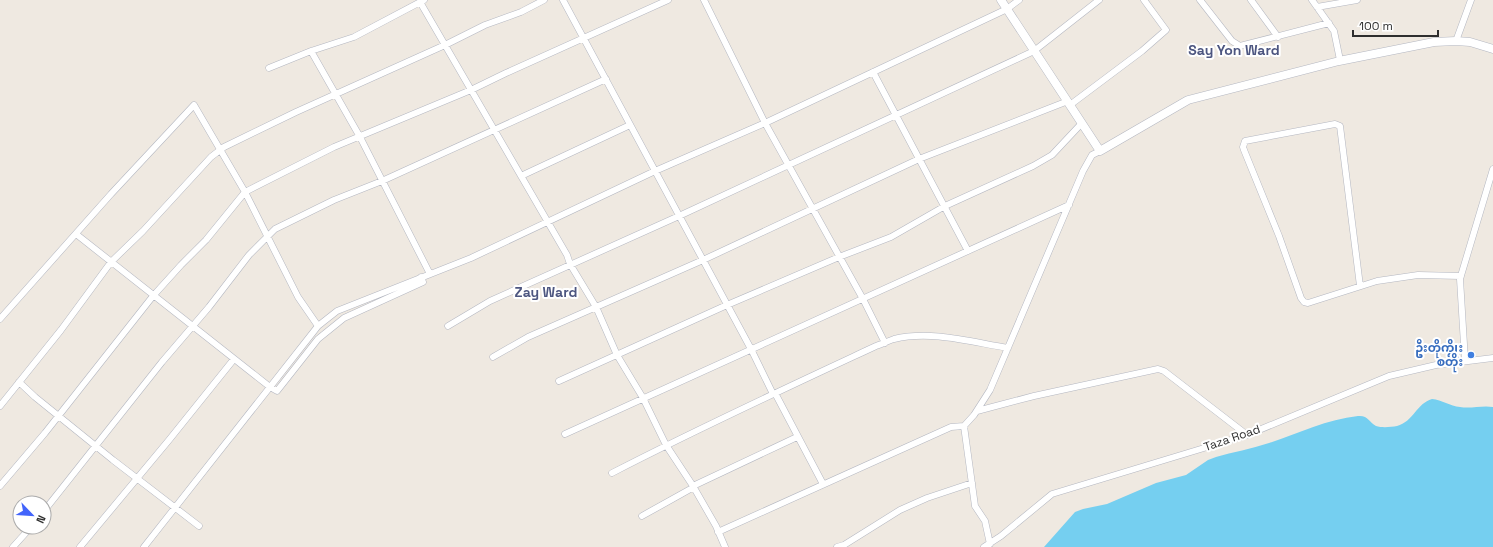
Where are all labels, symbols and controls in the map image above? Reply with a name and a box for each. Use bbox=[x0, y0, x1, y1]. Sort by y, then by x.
scale bar bbox=[1353, 12, 1438, 38]
text: 100 m bbox=[1359, 18, 1393, 34]
district label: Say Yon Ward bbox=[1188, 41, 1280, 59]
district label: Zay Ward bbox=[515, 283, 577, 301]
place label: ဦးတိုက္စိုး စတိုး bbox=[1415, 339, 1463, 373]
marker: ဦးတိုက္စိုး စတိုး bbox=[1466, 350, 1476, 360]
street label: Taza Road bbox=[1202, 421, 1262, 455]
north arrow bbox=[12, 495, 52, 535]
text: N bbox=[33, 513, 49, 526]

